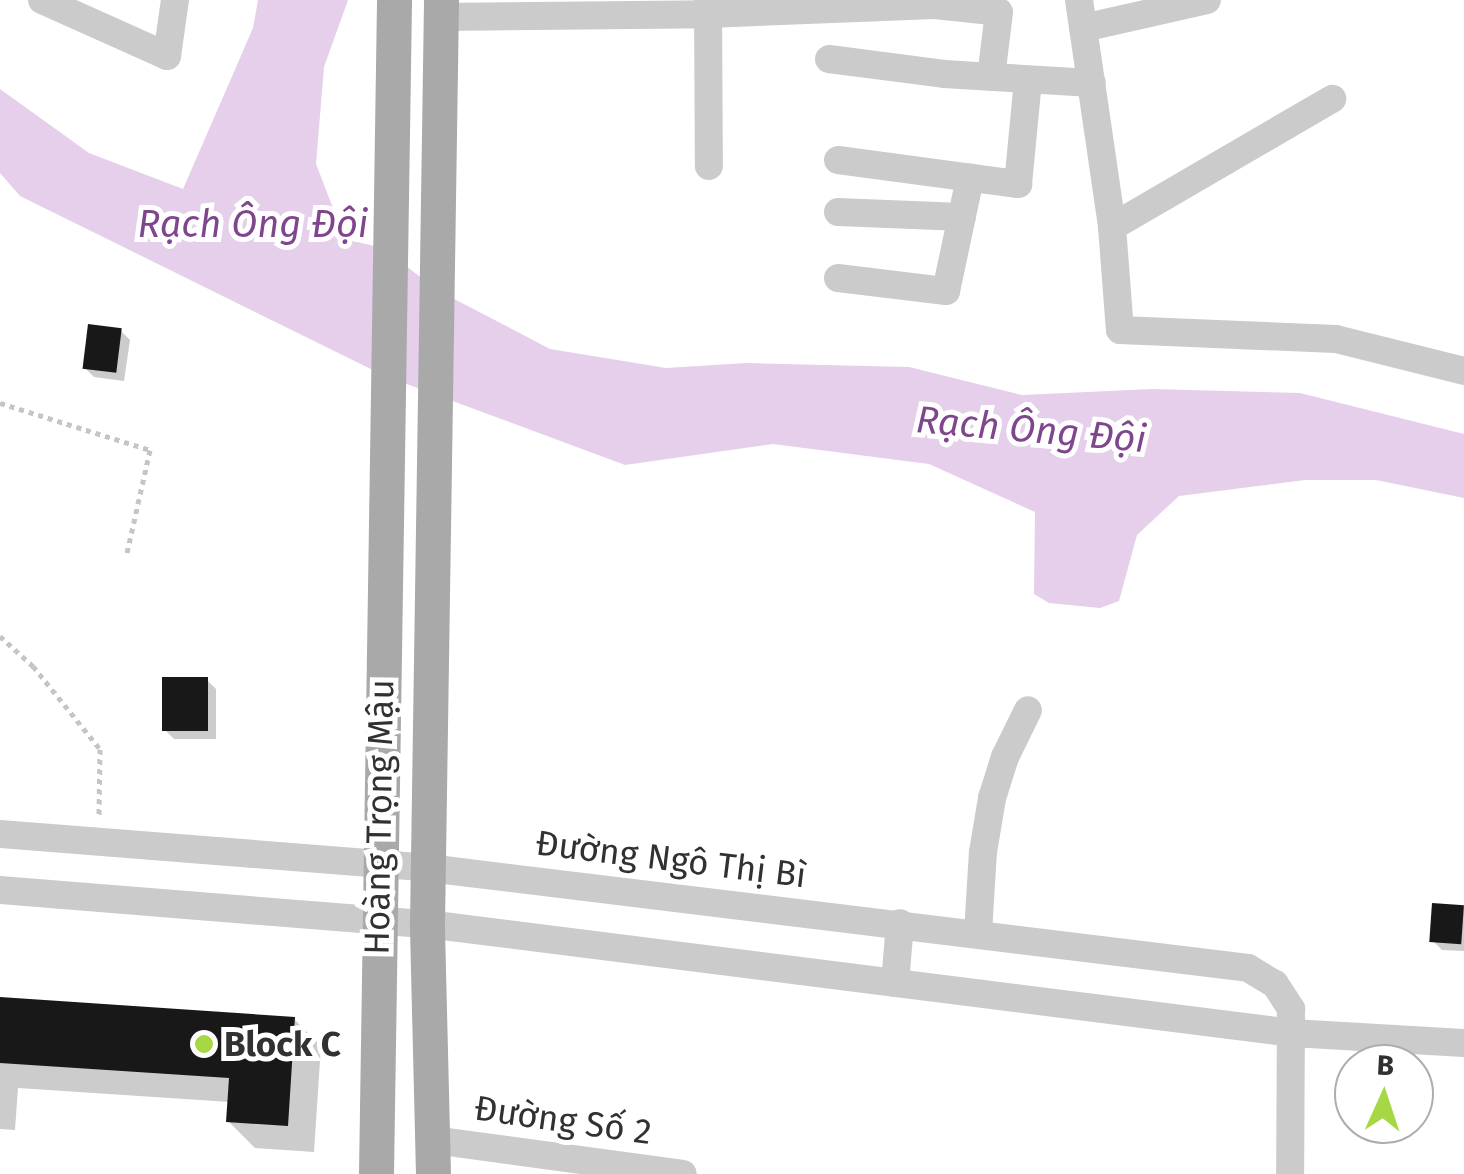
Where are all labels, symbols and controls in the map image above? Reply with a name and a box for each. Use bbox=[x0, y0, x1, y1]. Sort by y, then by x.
water label: Rạch Ông Đội bbox=[138, 202, 368, 248]
water label: Rạch Ông Đội bbox=[914, 397, 1148, 463]
street label: Hoàng Trọng Mậu bbox=[356, 679, 402, 955]
street label: Đường Ngô Thị Bì bbox=[533, 822, 809, 896]
place label: Block C bbox=[224, 1023, 341, 1065]
marker: Block C bbox=[193, 1033, 215, 1055]
north arrow bbox=[1334, 1044, 1434, 1144]
text: B bbox=[1376, 1049, 1395, 1082]
street label: Đường Số 2 bbox=[472, 1087, 654, 1153]

